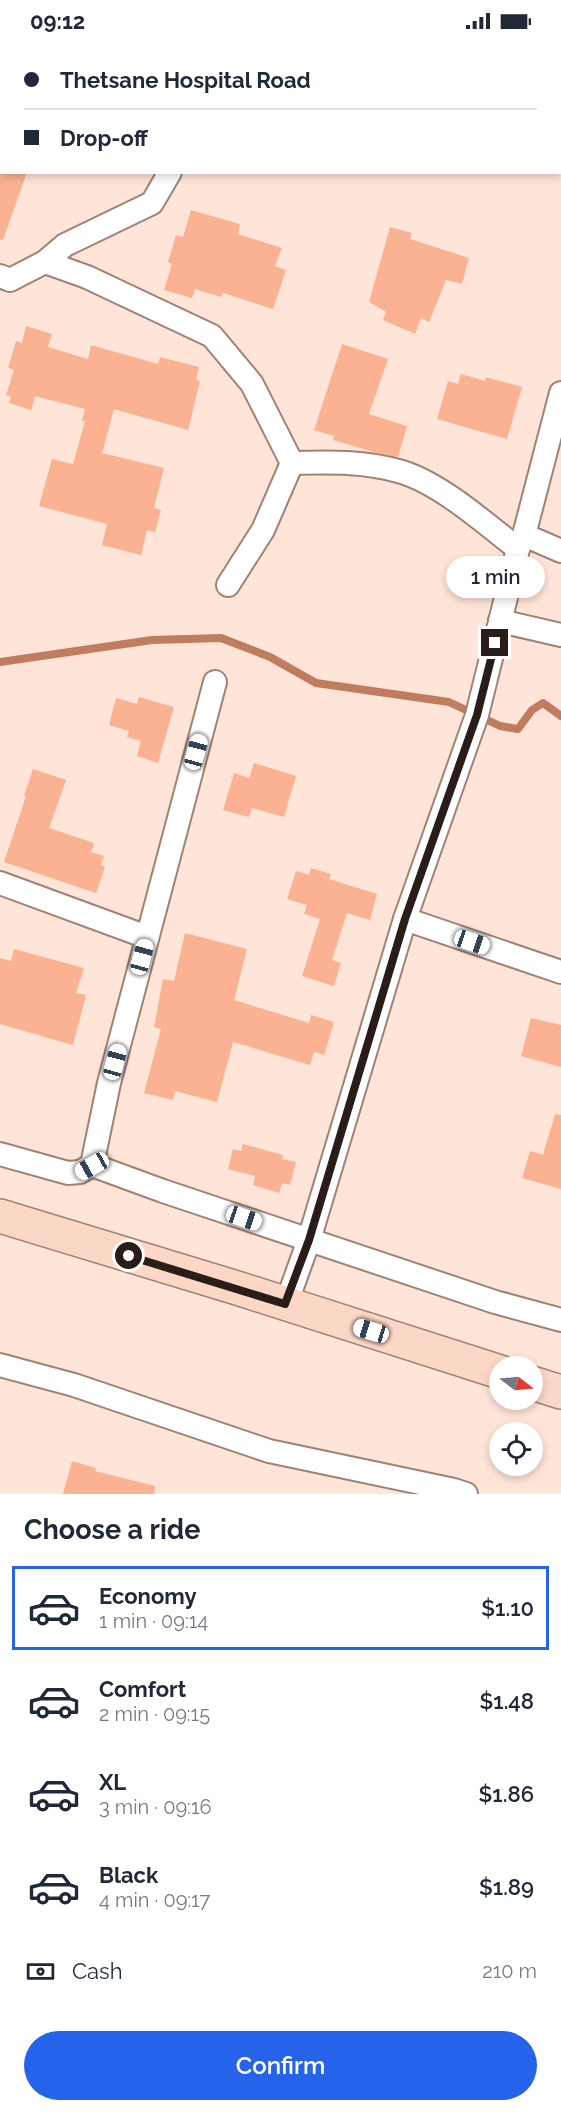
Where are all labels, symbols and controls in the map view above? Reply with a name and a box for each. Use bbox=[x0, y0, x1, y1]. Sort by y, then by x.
text: 09:12 bbox=[30, 8, 85, 34]
text: Thetsane Hospital Road bbox=[60, 67, 311, 93]
text: Drop-off bbox=[60, 125, 148, 151]
callout: 1 min bbox=[446, 556, 544, 598]
text: 1 min bbox=[471, 565, 520, 589]
route end bbox=[481, 629, 508, 656]
car bbox=[183, 732, 209, 772]
car bbox=[452, 928, 492, 956]
car bbox=[129, 937, 155, 977]
car bbox=[102, 1042, 128, 1082]
car bbox=[72, 1149, 112, 1183]
car bbox=[224, 1204, 264, 1232]
route start bbox=[115, 1242, 142, 1269]
car bbox=[351, 1317, 391, 1345]
north arrow bbox=[489, 1356, 543, 1410]
map controls bbox=[489, 1356, 543, 1476]
button: locate bbox=[489, 1422, 543, 1476]
text: Choose a ride bbox=[24, 1514, 200, 1545]
icon: car bbox=[27, 1581, 81, 1635]
text: Economy bbox=[99, 1583, 197, 1609]
text: $1.10 bbox=[481, 1595, 534, 1621]
text: 1 min · 09:14 bbox=[99, 1609, 208, 1633]
icon: car bbox=[27, 1674, 81, 1728]
text: Comfort bbox=[99, 1676, 186, 1702]
text: $1.48 bbox=[480, 1688, 534, 1714]
text: 2 min · 09:15 bbox=[99, 1702, 210, 1726]
icon: car bbox=[27, 1767, 81, 1821]
text: XL bbox=[99, 1769, 126, 1795]
text: $1.86 bbox=[479, 1781, 534, 1807]
text: 3 min · 09:16 bbox=[99, 1795, 212, 1819]
icon: car bbox=[27, 1860, 81, 1914]
text: Black bbox=[99, 1862, 158, 1888]
text: $1.89 bbox=[479, 1874, 534, 1900]
text: 4 min · 09:17 bbox=[99, 1888, 210, 1912]
icon: cash bbox=[24, 1955, 57, 1988]
text: Cash bbox=[72, 1958, 123, 1984]
text: 210 m bbox=[482, 1959, 537, 1983]
button: Confirm bbox=[24, 2031, 537, 2100]

